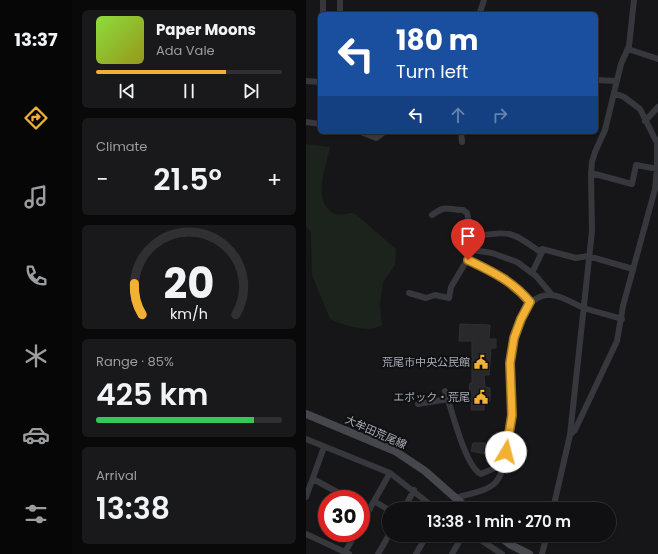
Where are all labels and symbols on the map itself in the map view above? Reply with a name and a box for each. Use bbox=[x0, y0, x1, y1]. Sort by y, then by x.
pin bbox=[451, 219, 485, 260]
place label: 荒尾市中央公民館 bbox=[382, 354, 470, 370]
public building icon: 荒尾市中央公民館 bbox=[473, 354, 489, 370]
place label: エポック・荒尾 bbox=[393, 389, 470, 405]
public building icon: エポック・荒尾 bbox=[473, 389, 489, 405]
street label: 大牟田荒尾線 bbox=[343, 411, 409, 453]
position arrow bbox=[485, 431, 527, 473]
speed limit sign: 30 bbox=[318, 490, 370, 542]

